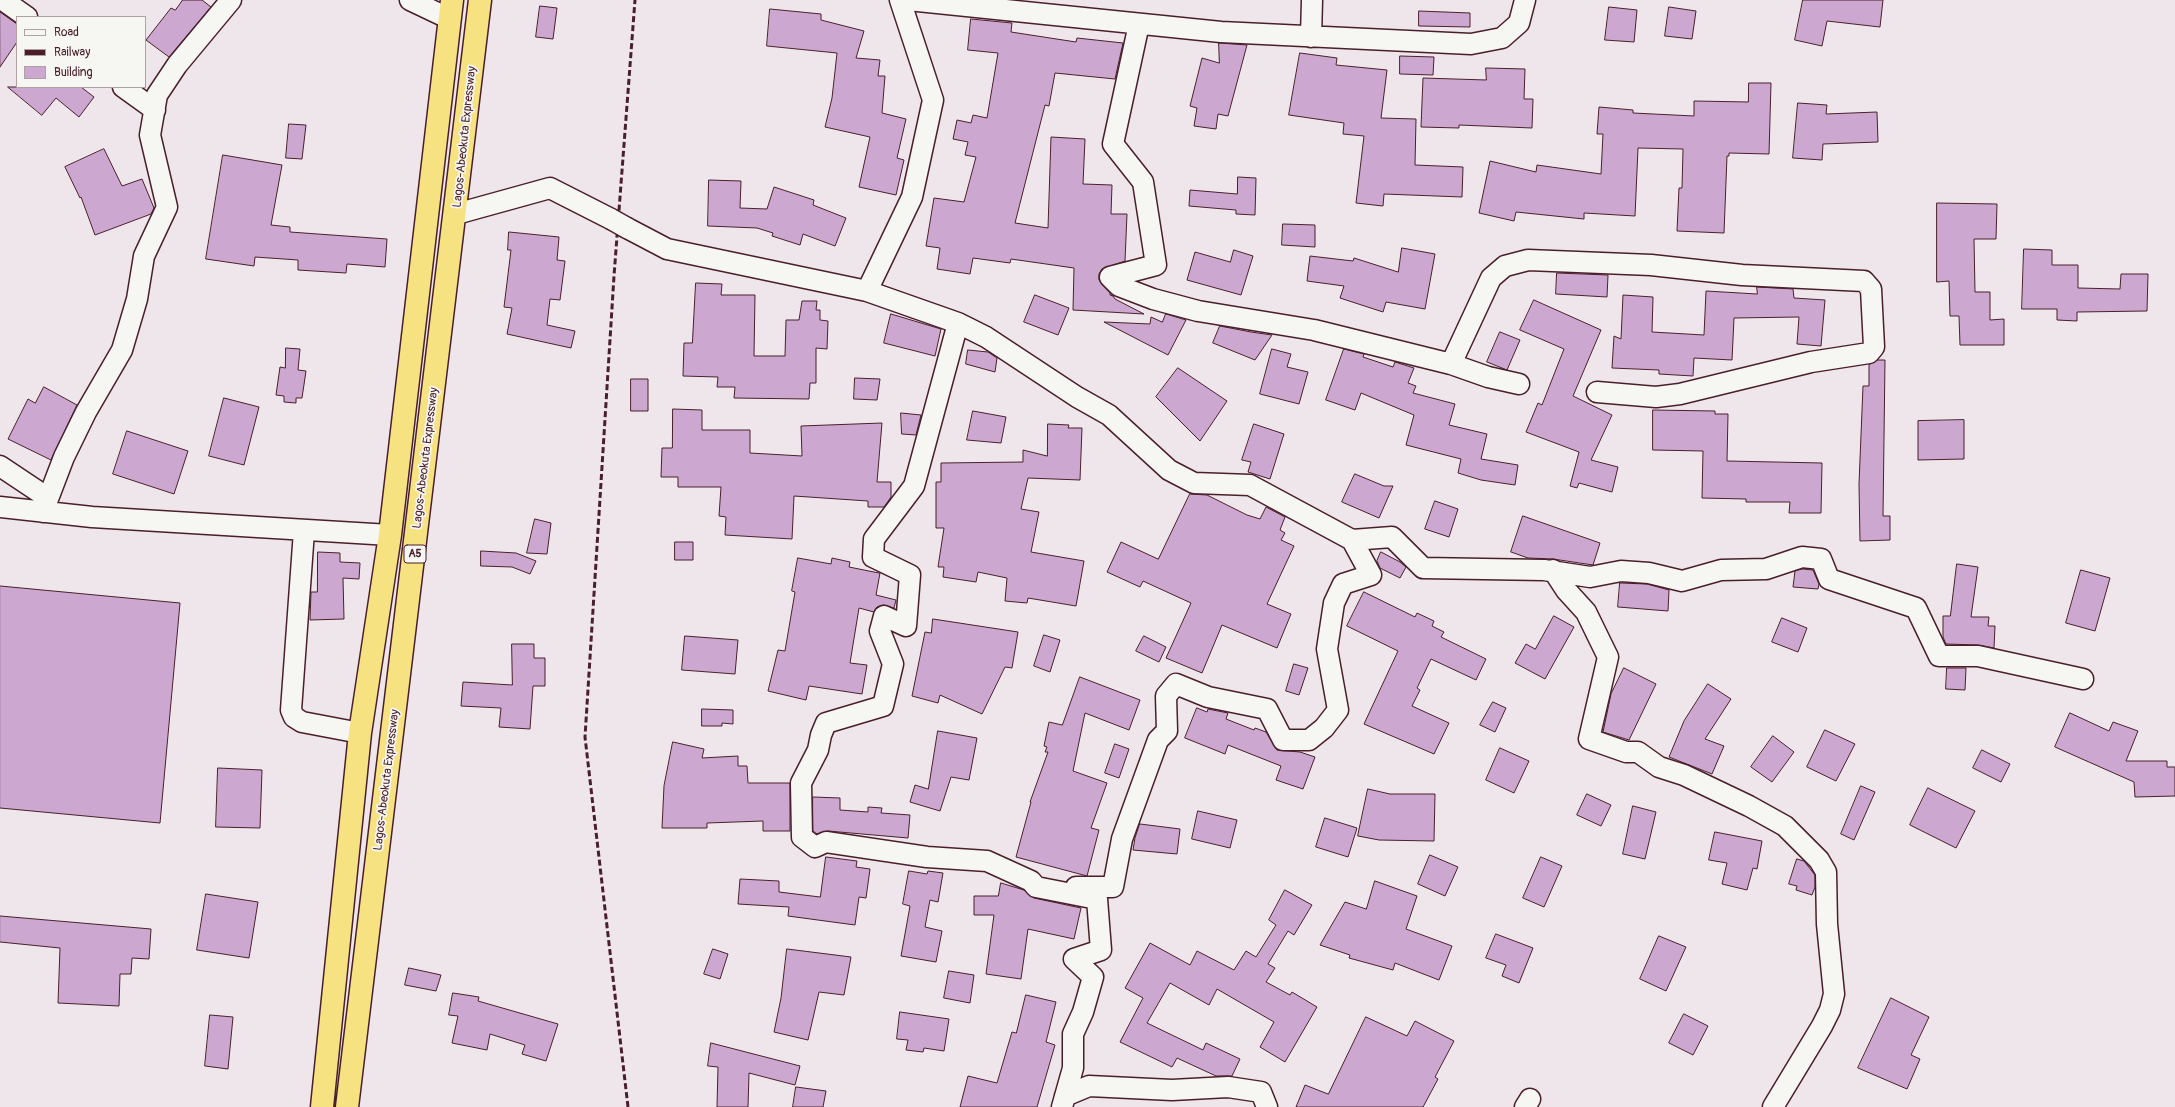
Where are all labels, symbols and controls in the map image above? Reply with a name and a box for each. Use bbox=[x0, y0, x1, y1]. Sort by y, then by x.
legend bbox=[16, 16, 146, 88]
text: Road bbox=[54, 25, 79, 40]
text: Railway bbox=[54, 45, 90, 60]
text: Building bbox=[54, 65, 93, 80]
street label: Lagos-Abeokuta Expressway bbox=[450, 66, 480, 208]
street label: Lagos-Abeokuta Expressway bbox=[410, 387, 442, 529]
road number: A5 bbox=[404, 545, 426, 563]
street label: Lagos-Abeokuta Expressway bbox=[371, 709, 403, 851]

